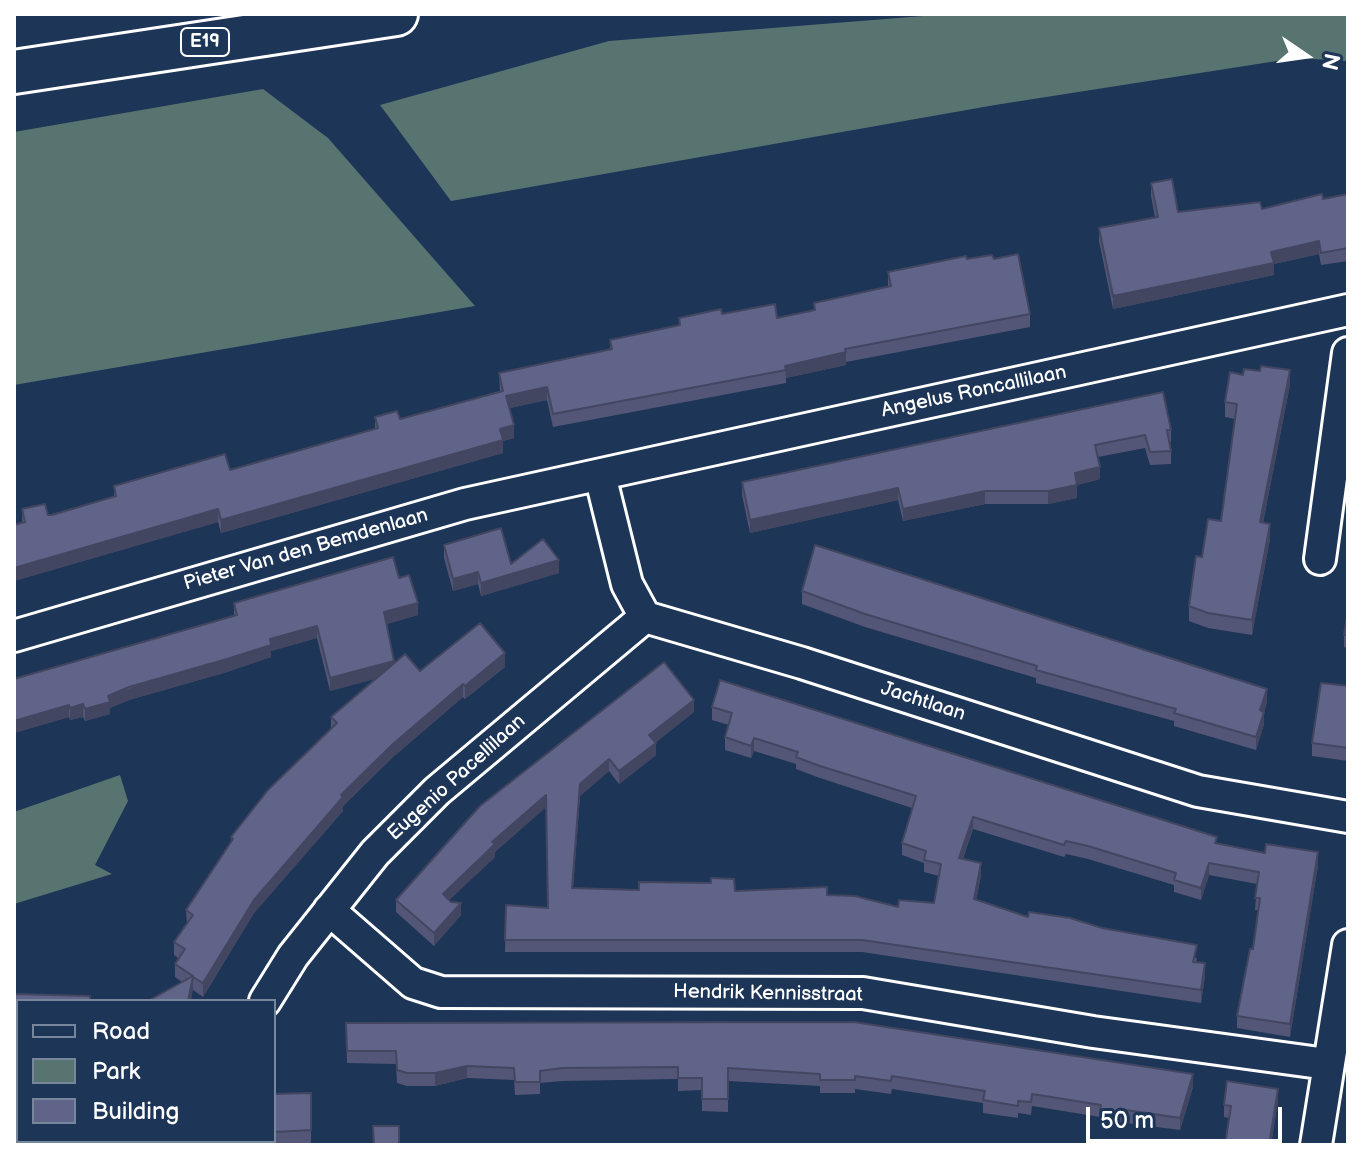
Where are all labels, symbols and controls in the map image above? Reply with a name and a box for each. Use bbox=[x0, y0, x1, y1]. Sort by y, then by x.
north arrow bbox=[1266, 16, 1346, 96]
road number: E19 bbox=[181, 28, 229, 56]
text: N bbox=[1315, 50, 1345, 73]
street label: Angelus Roncallilaan bbox=[879, 361, 1069, 423]
street label: Pieter Van den Bemdenlaan bbox=[181, 504, 431, 596]
street label: Jachtlaan bbox=[878, 677, 968, 727]
street label: Eugenio Pacellilaan bbox=[383, 710, 531, 846]
street label: Hendrik Kennisstraat bbox=[673, 980, 863, 1008]
legend bbox=[16, 999, 276, 1143]
text: Road bbox=[92, 1017, 150, 1046]
text: Park bbox=[92, 1057, 140, 1086]
scale bar bbox=[1090, 1091, 1286, 1141]
text: Building bbox=[92, 1097, 179, 1126]
text: 50 m bbox=[1100, 1106, 1154, 1135]

